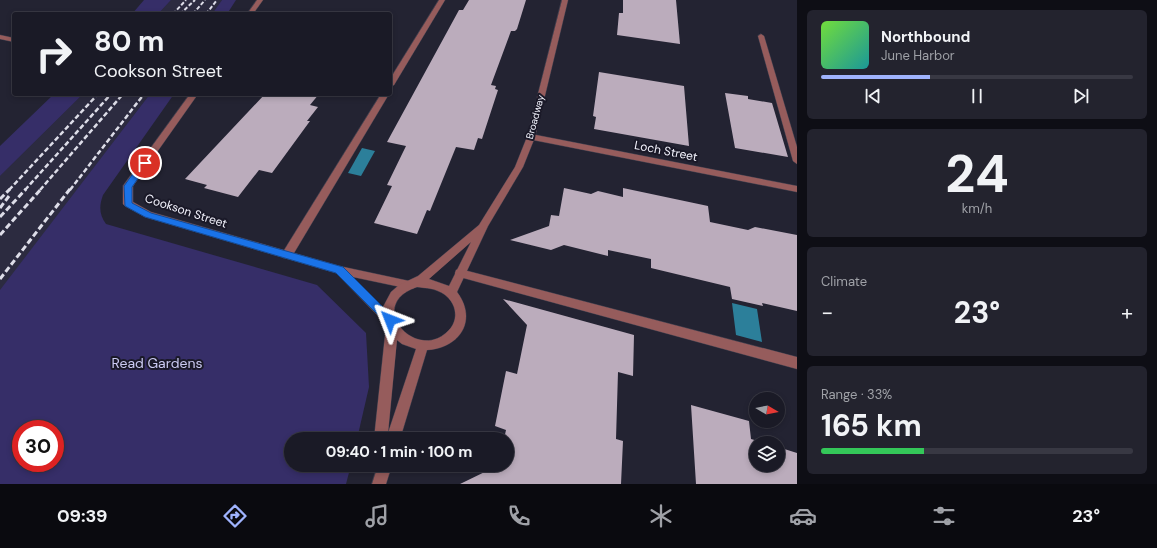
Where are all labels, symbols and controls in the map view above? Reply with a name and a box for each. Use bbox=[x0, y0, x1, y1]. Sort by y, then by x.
text: 80 m bbox=[94, 23, 164, 60]
text: Northbound bbox=[881, 27, 970, 47]
icon: right bbox=[28, 28, 80, 80]
text: June Harbor bbox=[881, 47, 955, 64]
text: Cookson Street bbox=[94, 59, 223, 83]
icon: previous bbox=[862, 85, 884, 107]
icon: pause bbox=[966, 85, 988, 107]
icon: next bbox=[1070, 85, 1092, 107]
street label: Broadway bbox=[523, 93, 547, 141]
street label: Loch Street bbox=[633, 137, 699, 165]
text: 24 bbox=[945, 140, 1009, 208]
pin bbox=[128, 146, 162, 180]
icon: arrive bbox=[134, 152, 156, 174]
street label: Cookson Street bbox=[143, 190, 230, 232]
text: km/h bbox=[962, 200, 992, 217]
text: Climate bbox=[821, 273, 867, 290]
text: 23° bbox=[954, 293, 1000, 332]
text: − bbox=[821, 298, 833, 327]
text: + bbox=[1121, 298, 1133, 327]
position arrow bbox=[369, 299, 411, 341]
park label: Read Gardens bbox=[112, 354, 202, 372]
text: Range · 33% bbox=[821, 386, 892, 403]
north arrow bbox=[749, 392, 785, 428]
map controls bbox=[749, 392, 785, 472]
text: 165 km bbox=[821, 406, 922, 445]
speed limit sign: 30 bbox=[12, 420, 64, 472]
button: layers bbox=[749, 436, 785, 472]
text: 09:40 · 1 min · 100 m bbox=[326, 442, 472, 462]
icon: directions bbox=[221, 502, 249, 530]
icon: music bbox=[363, 502, 391, 530]
icon: phone bbox=[505, 502, 533, 530]
icon: climate bbox=[647, 502, 675, 530]
icon: car bbox=[789, 502, 817, 530]
icon: filters bbox=[930, 502, 958, 530]
text: 09:39 bbox=[57, 504, 107, 528]
text: 23° bbox=[1072, 504, 1100, 528]

